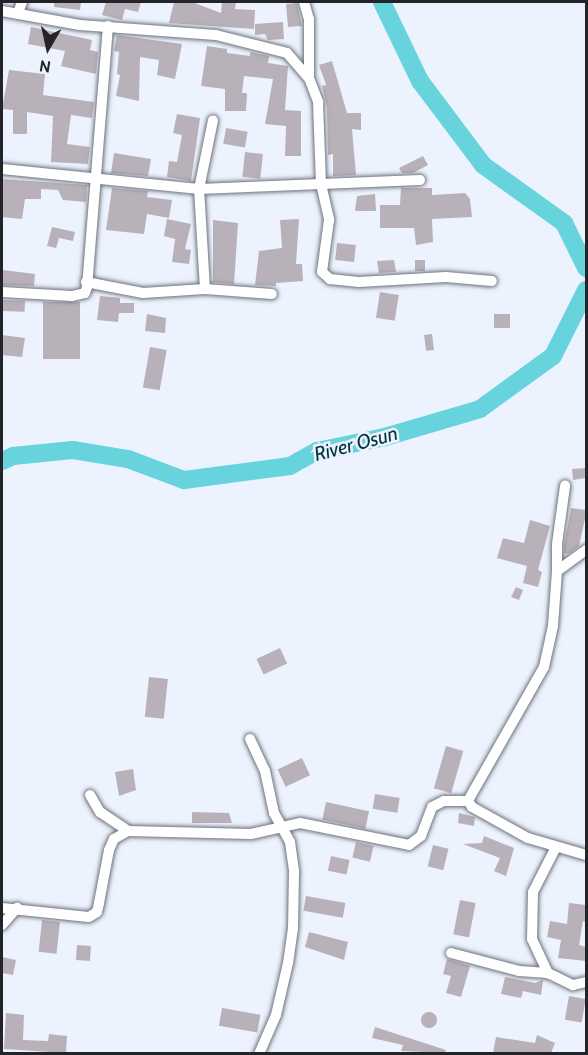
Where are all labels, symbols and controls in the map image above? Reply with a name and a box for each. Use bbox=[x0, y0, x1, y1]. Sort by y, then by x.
north arrow bbox=[18, 18, 78, 78]
text: N bbox=[38, 56, 52, 77]
water label: River Osun bbox=[312, 421, 400, 467]

